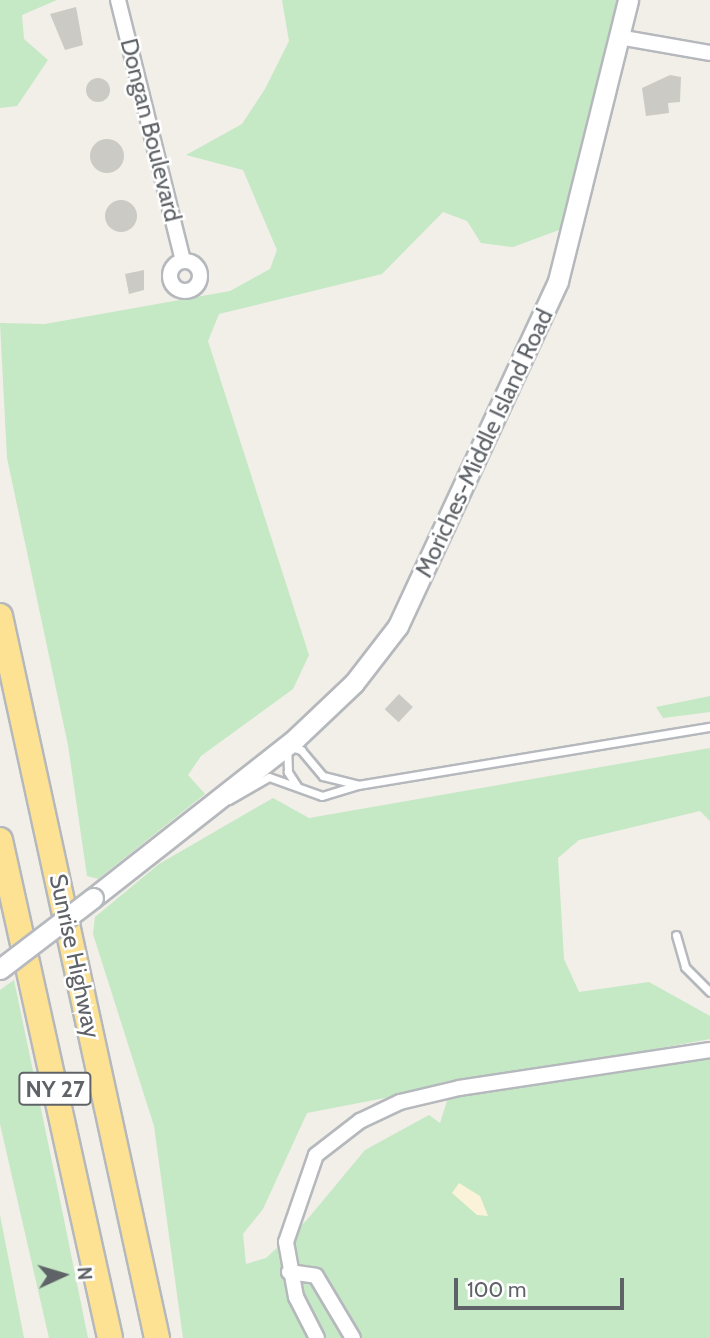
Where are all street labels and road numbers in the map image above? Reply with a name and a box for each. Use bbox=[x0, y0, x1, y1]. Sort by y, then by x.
street label: Dongan Boulevard bbox=[114, 35, 188, 225]
street label: Moriches-Middle Island Road bbox=[409, 304, 559, 582]
street label: Sunrise Highway bbox=[44, 871, 106, 1041]
road number: NY 27 bbox=[18, 1070, 92, 1108]

